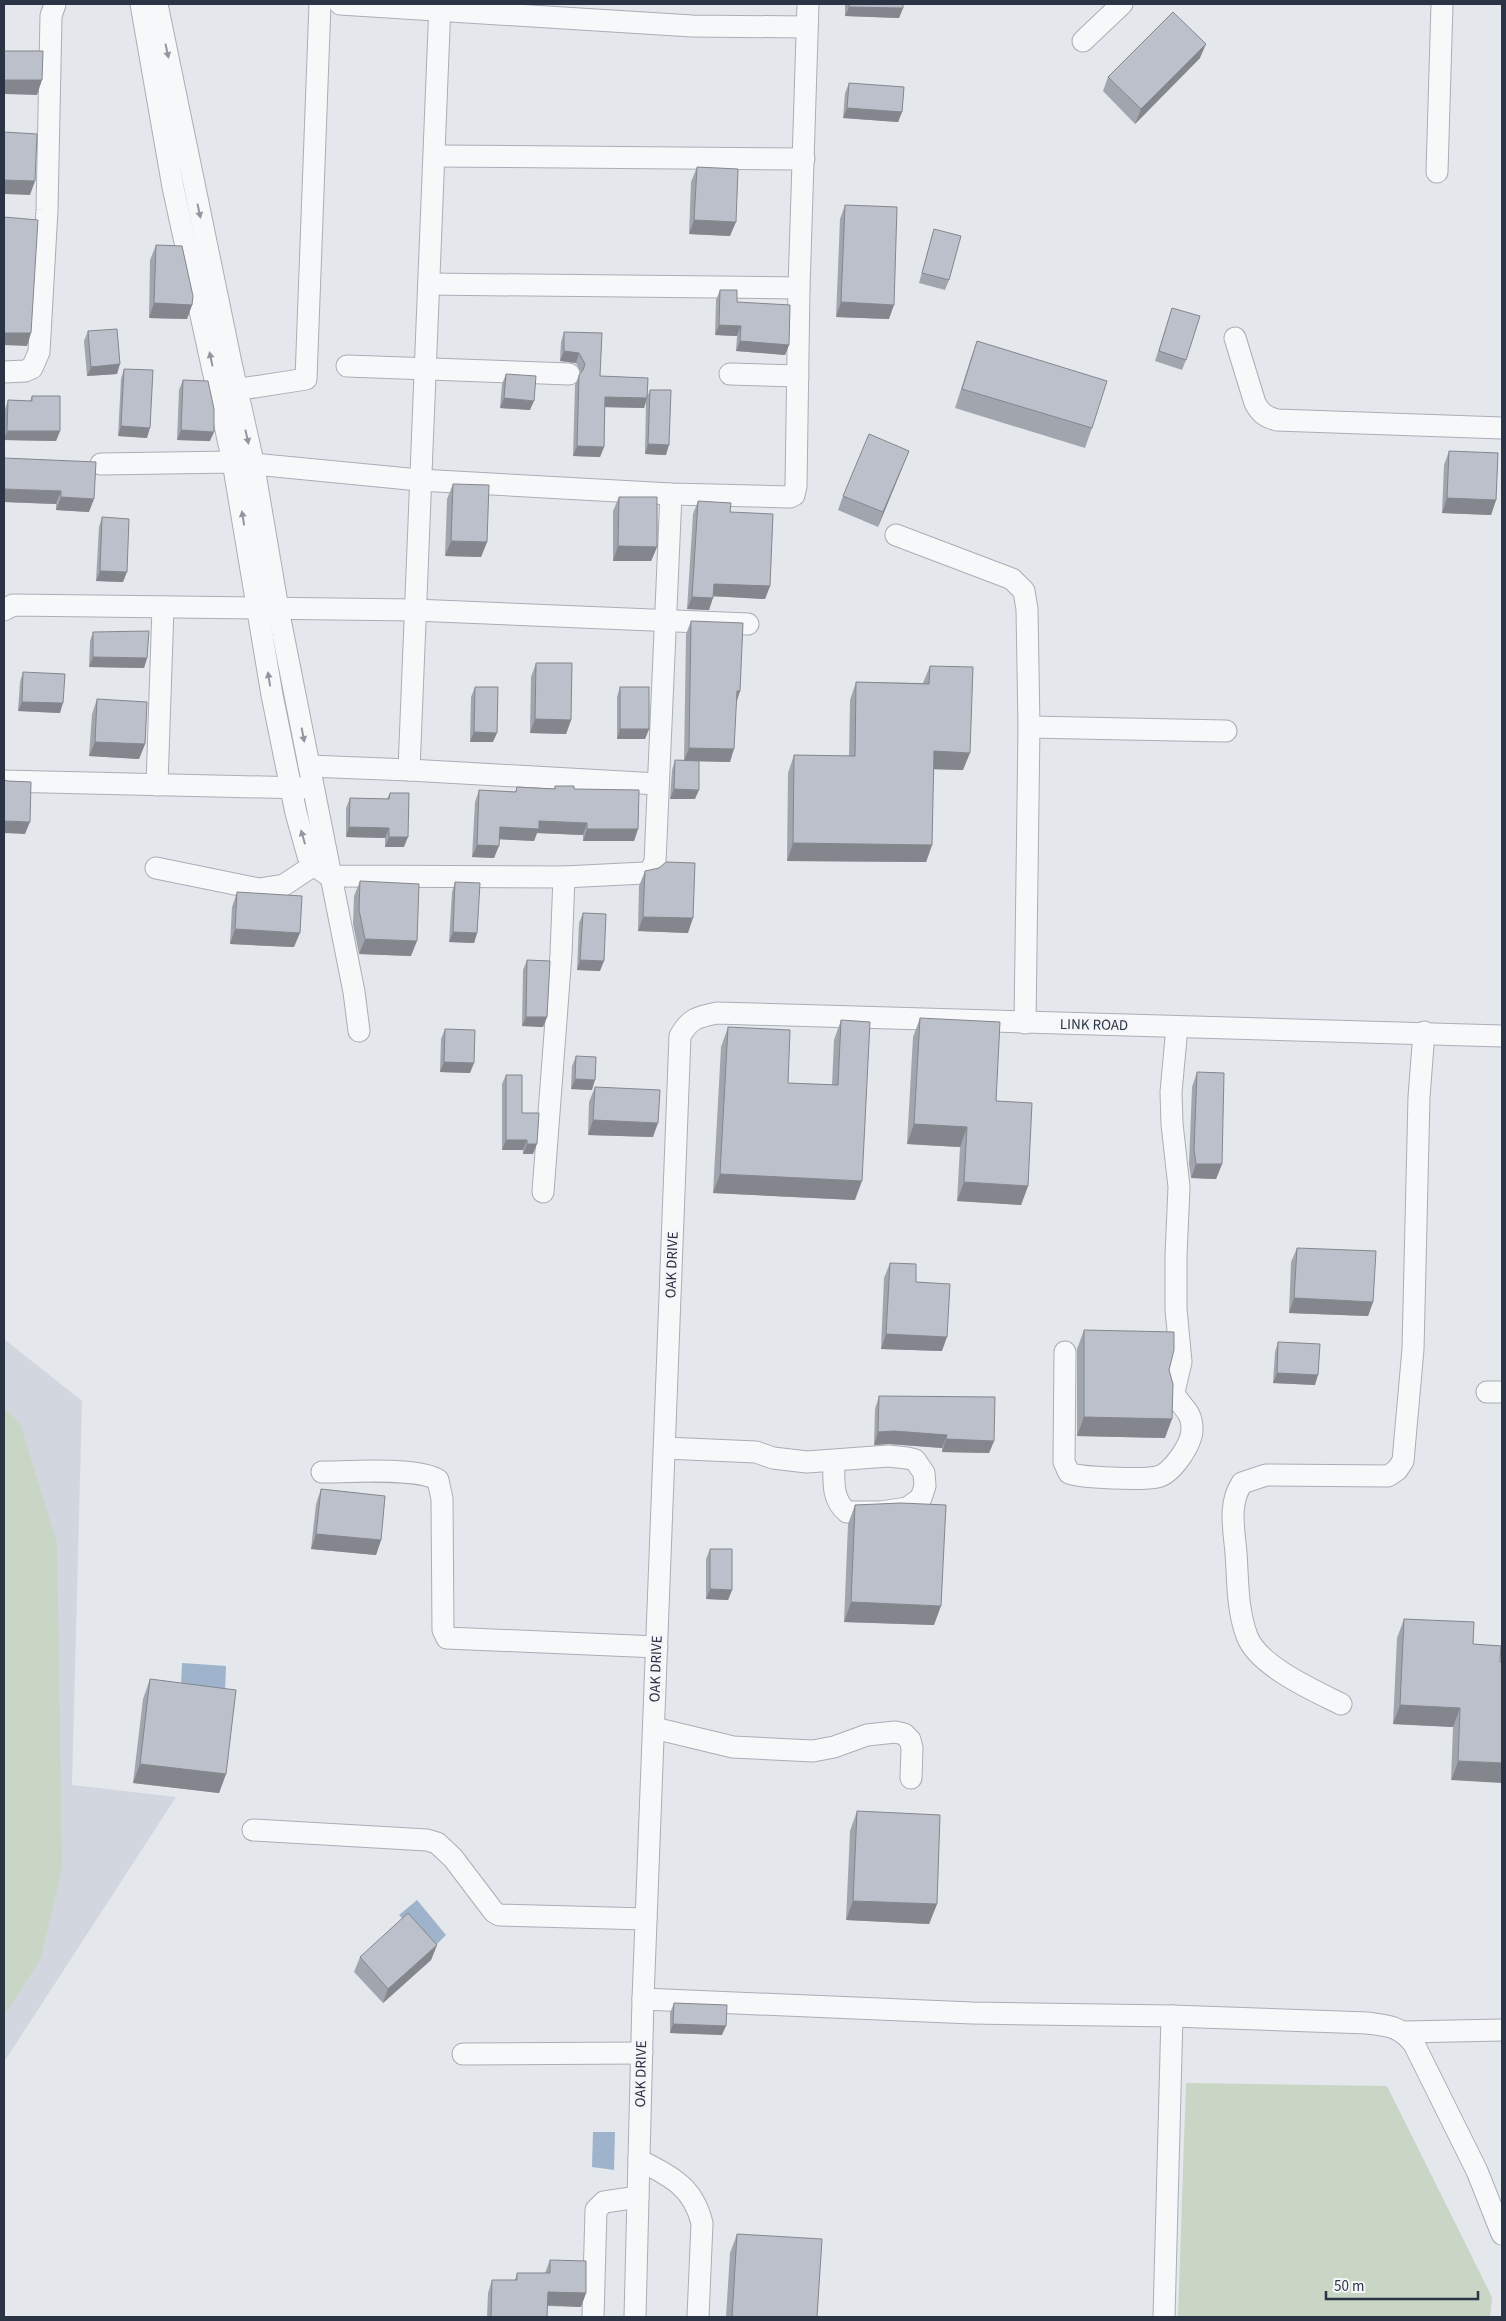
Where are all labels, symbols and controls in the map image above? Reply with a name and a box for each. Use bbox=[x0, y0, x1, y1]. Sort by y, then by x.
one-way arrow bbox=[163, 44, 171, 60]
one-way arrow bbox=[195, 203, 203, 218]
one-way arrow bbox=[207, 351, 215, 367]
one-way arrow bbox=[243, 430, 251, 445]
one-way arrow bbox=[238, 510, 246, 526]
one-way arrow bbox=[265, 670, 273, 686]
one-way arrow bbox=[299, 727, 307, 743]
one-way arrow bbox=[299, 830, 307, 845]
street label: LINK ROAD bbox=[1060, 1014, 1128, 1036]
street label: OAK DRIVE bbox=[660, 1231, 684, 1299]
street label: OAK DRIVE bbox=[644, 1635, 668, 1703]
street label: OAK DRIVE bbox=[630, 2040, 652, 2108]
scale bar bbox=[1326, 2268, 1478, 2300]
text: 50 m bbox=[1334, 2276, 1364, 2297]

